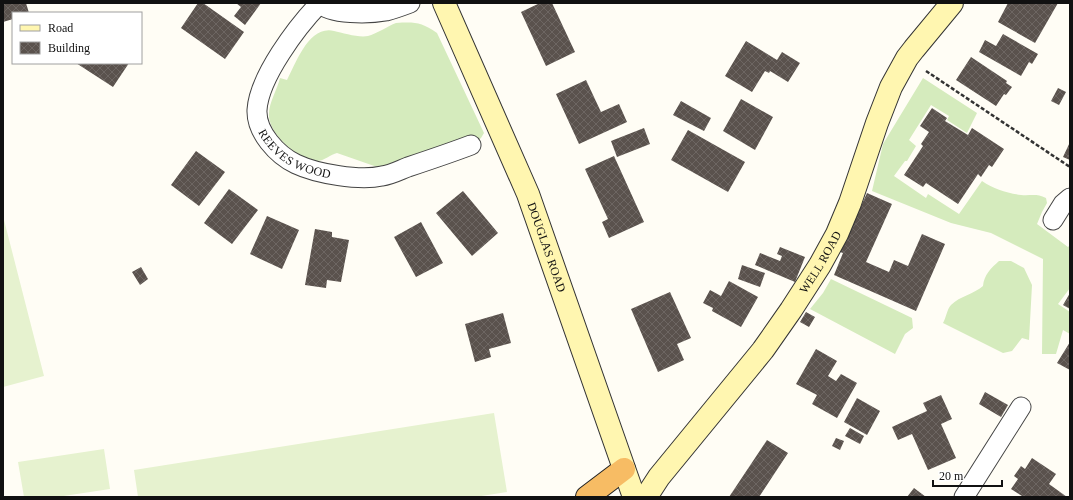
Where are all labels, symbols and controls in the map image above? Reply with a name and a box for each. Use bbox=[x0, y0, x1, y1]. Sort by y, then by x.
legend bbox=[12, 12, 142, 64]
text: Road bbox=[48, 21, 73, 35]
text: Building bbox=[48, 41, 90, 55]
street label: REEVES WOOD bbox=[255, 127, 332, 181]
street label: DOUGLAS ROAD bbox=[524, 200, 569, 294]
street label: WELL ROAD bbox=[797, 228, 844, 296]
scale bar bbox=[933, 462, 1002, 488]
text: 20 m bbox=[939, 469, 964, 483]

